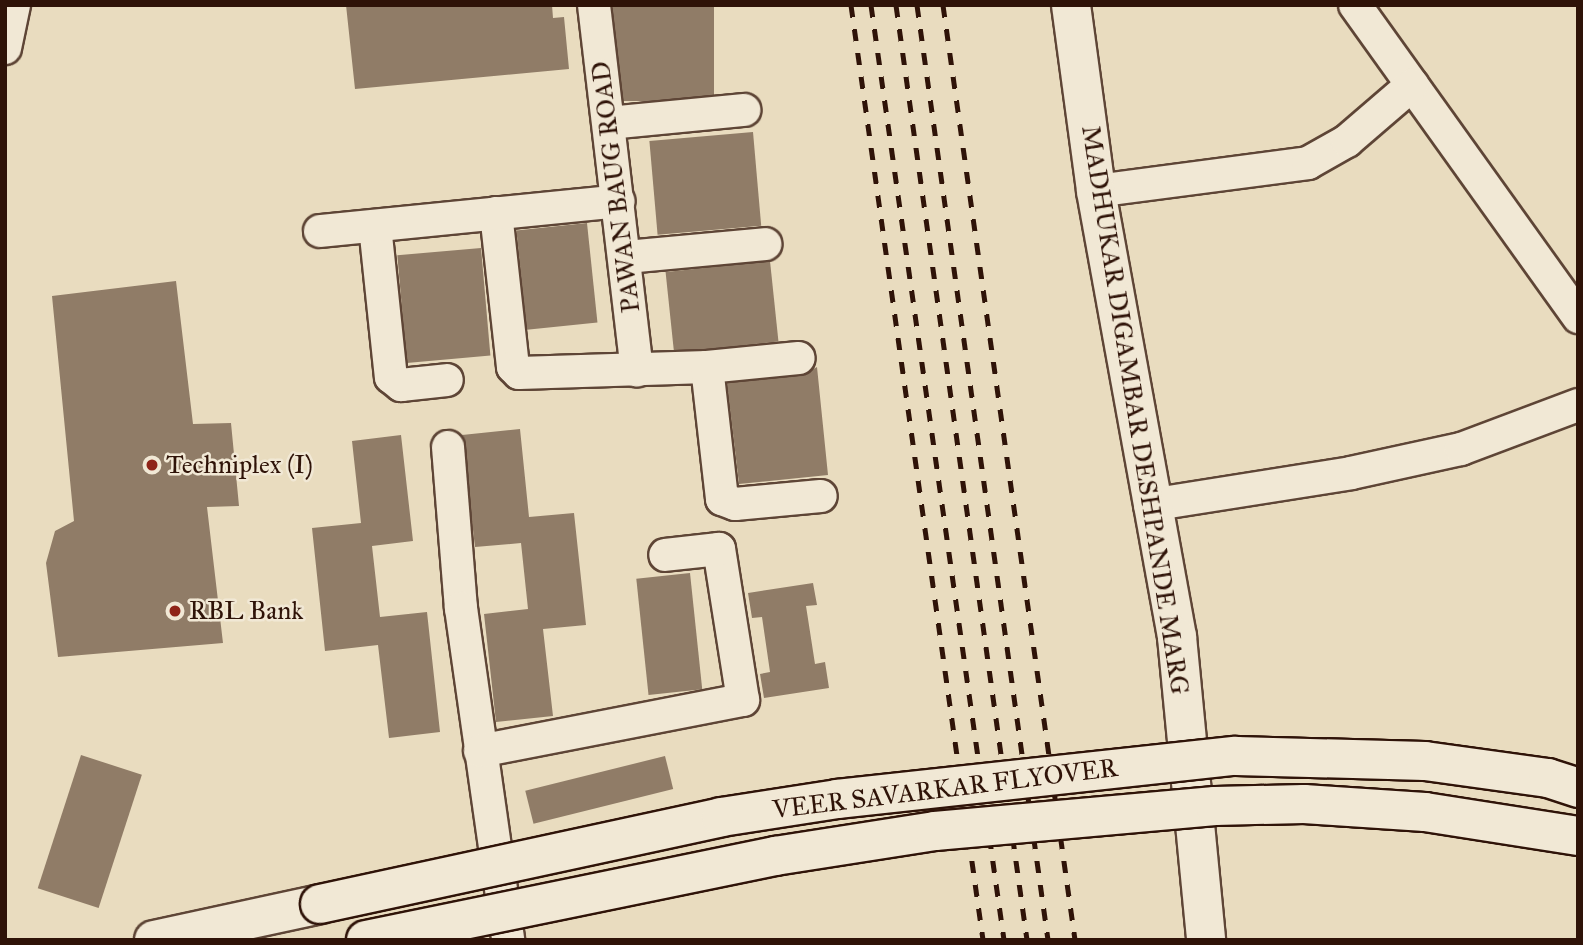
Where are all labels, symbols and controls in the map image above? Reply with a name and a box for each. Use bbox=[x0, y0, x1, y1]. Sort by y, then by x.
street label: PAWAN BAUG ROAD bbox=[585, 60, 647, 314]
street label: MADHUKAR DIGAMBAR DESHPANDE MARG bbox=[1075, 123, 1195, 697]
place label: Techniplex (I) bbox=[166, 449, 313, 481]
marker: Techniplex (I) bbox=[144, 457, 160, 473]
place label: RBL Bank bbox=[189, 595, 303, 627]
marker: RBL Bank bbox=[167, 603, 183, 619]
street label: VEER SAVARKAR FLYOVER bbox=[771, 752, 1119, 826]

